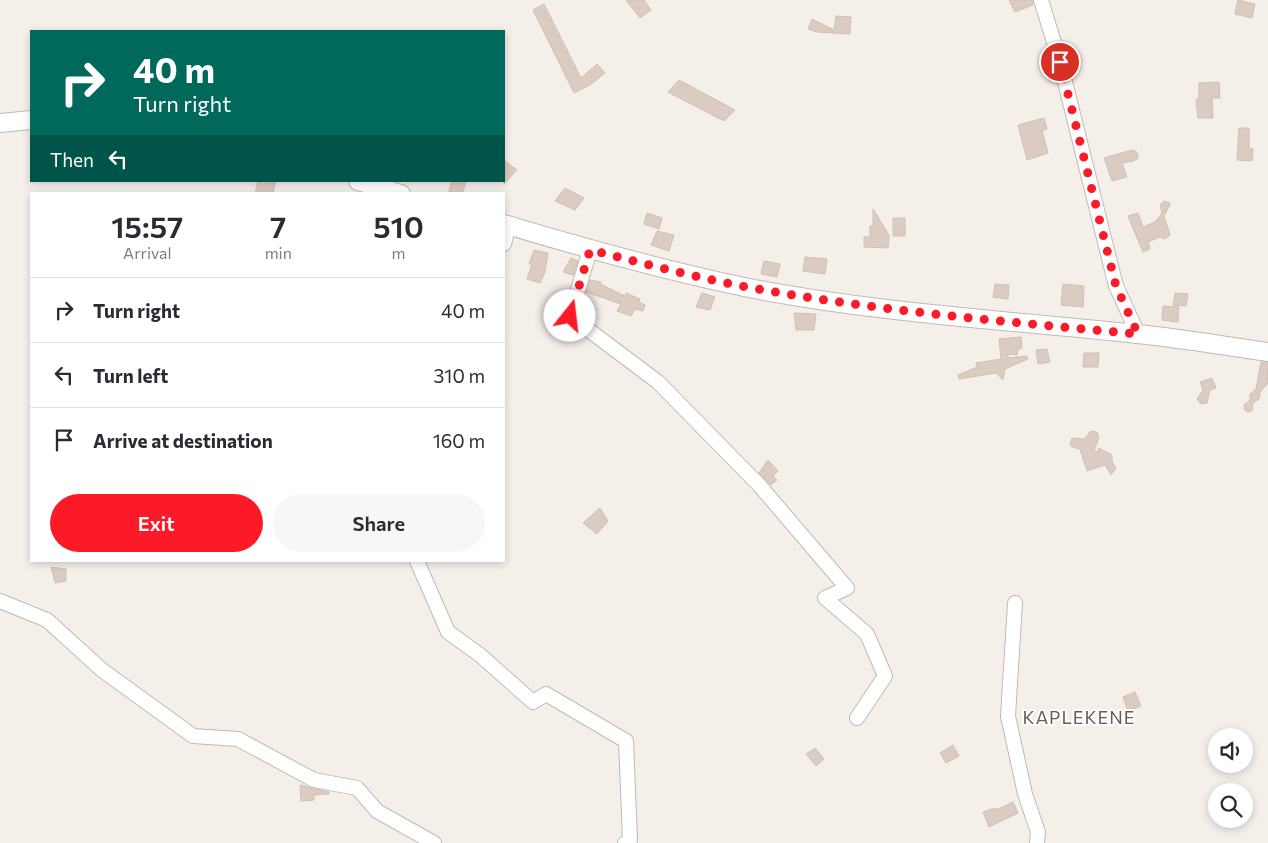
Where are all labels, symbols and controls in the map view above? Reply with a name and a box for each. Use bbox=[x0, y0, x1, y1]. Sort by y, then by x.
pin bbox=[1039, 41, 1081, 83]
text: 40 m bbox=[133, 47, 215, 90]
icon: arrive bbox=[1046, 48, 1074, 76]
icon: right bbox=[50, 50, 115, 115]
text: Turn right bbox=[133, 90, 231, 117]
icon: left bbox=[104, 145, 132, 173]
text: Then bbox=[50, 148, 94, 171]
text: 15:57 bbox=[111, 207, 183, 244]
text: 7 bbox=[270, 207, 286, 244]
text: 510 bbox=[373, 207, 424, 244]
text: Arrival bbox=[123, 243, 172, 262]
text: min bbox=[265, 243, 292, 262]
text: m bbox=[391, 243, 405, 262]
position arrow bbox=[543, 289, 595, 341]
icon: right bbox=[50, 296, 78, 324]
text: Turn right bbox=[93, 299, 180, 322]
text: 40 m bbox=[441, 299, 485, 322]
icon: left bbox=[50, 361, 78, 389]
text: Turn left bbox=[93, 364, 168, 387]
text: 310 m bbox=[433, 364, 485, 387]
icon: arrive bbox=[50, 426, 78, 454]
text: Arrive at destination bbox=[93, 429, 273, 452]
text: 160 m bbox=[433, 429, 485, 452]
button: Exit bbox=[50, 494, 263, 552]
button: Share bbox=[273, 494, 485, 552]
district label: KAPLEKENE bbox=[1023, 706, 1135, 728]
map controls bbox=[1208, 728, 1253, 828]
button: sound bbox=[1208, 728, 1253, 773]
button: search bbox=[1208, 783, 1253, 828]

